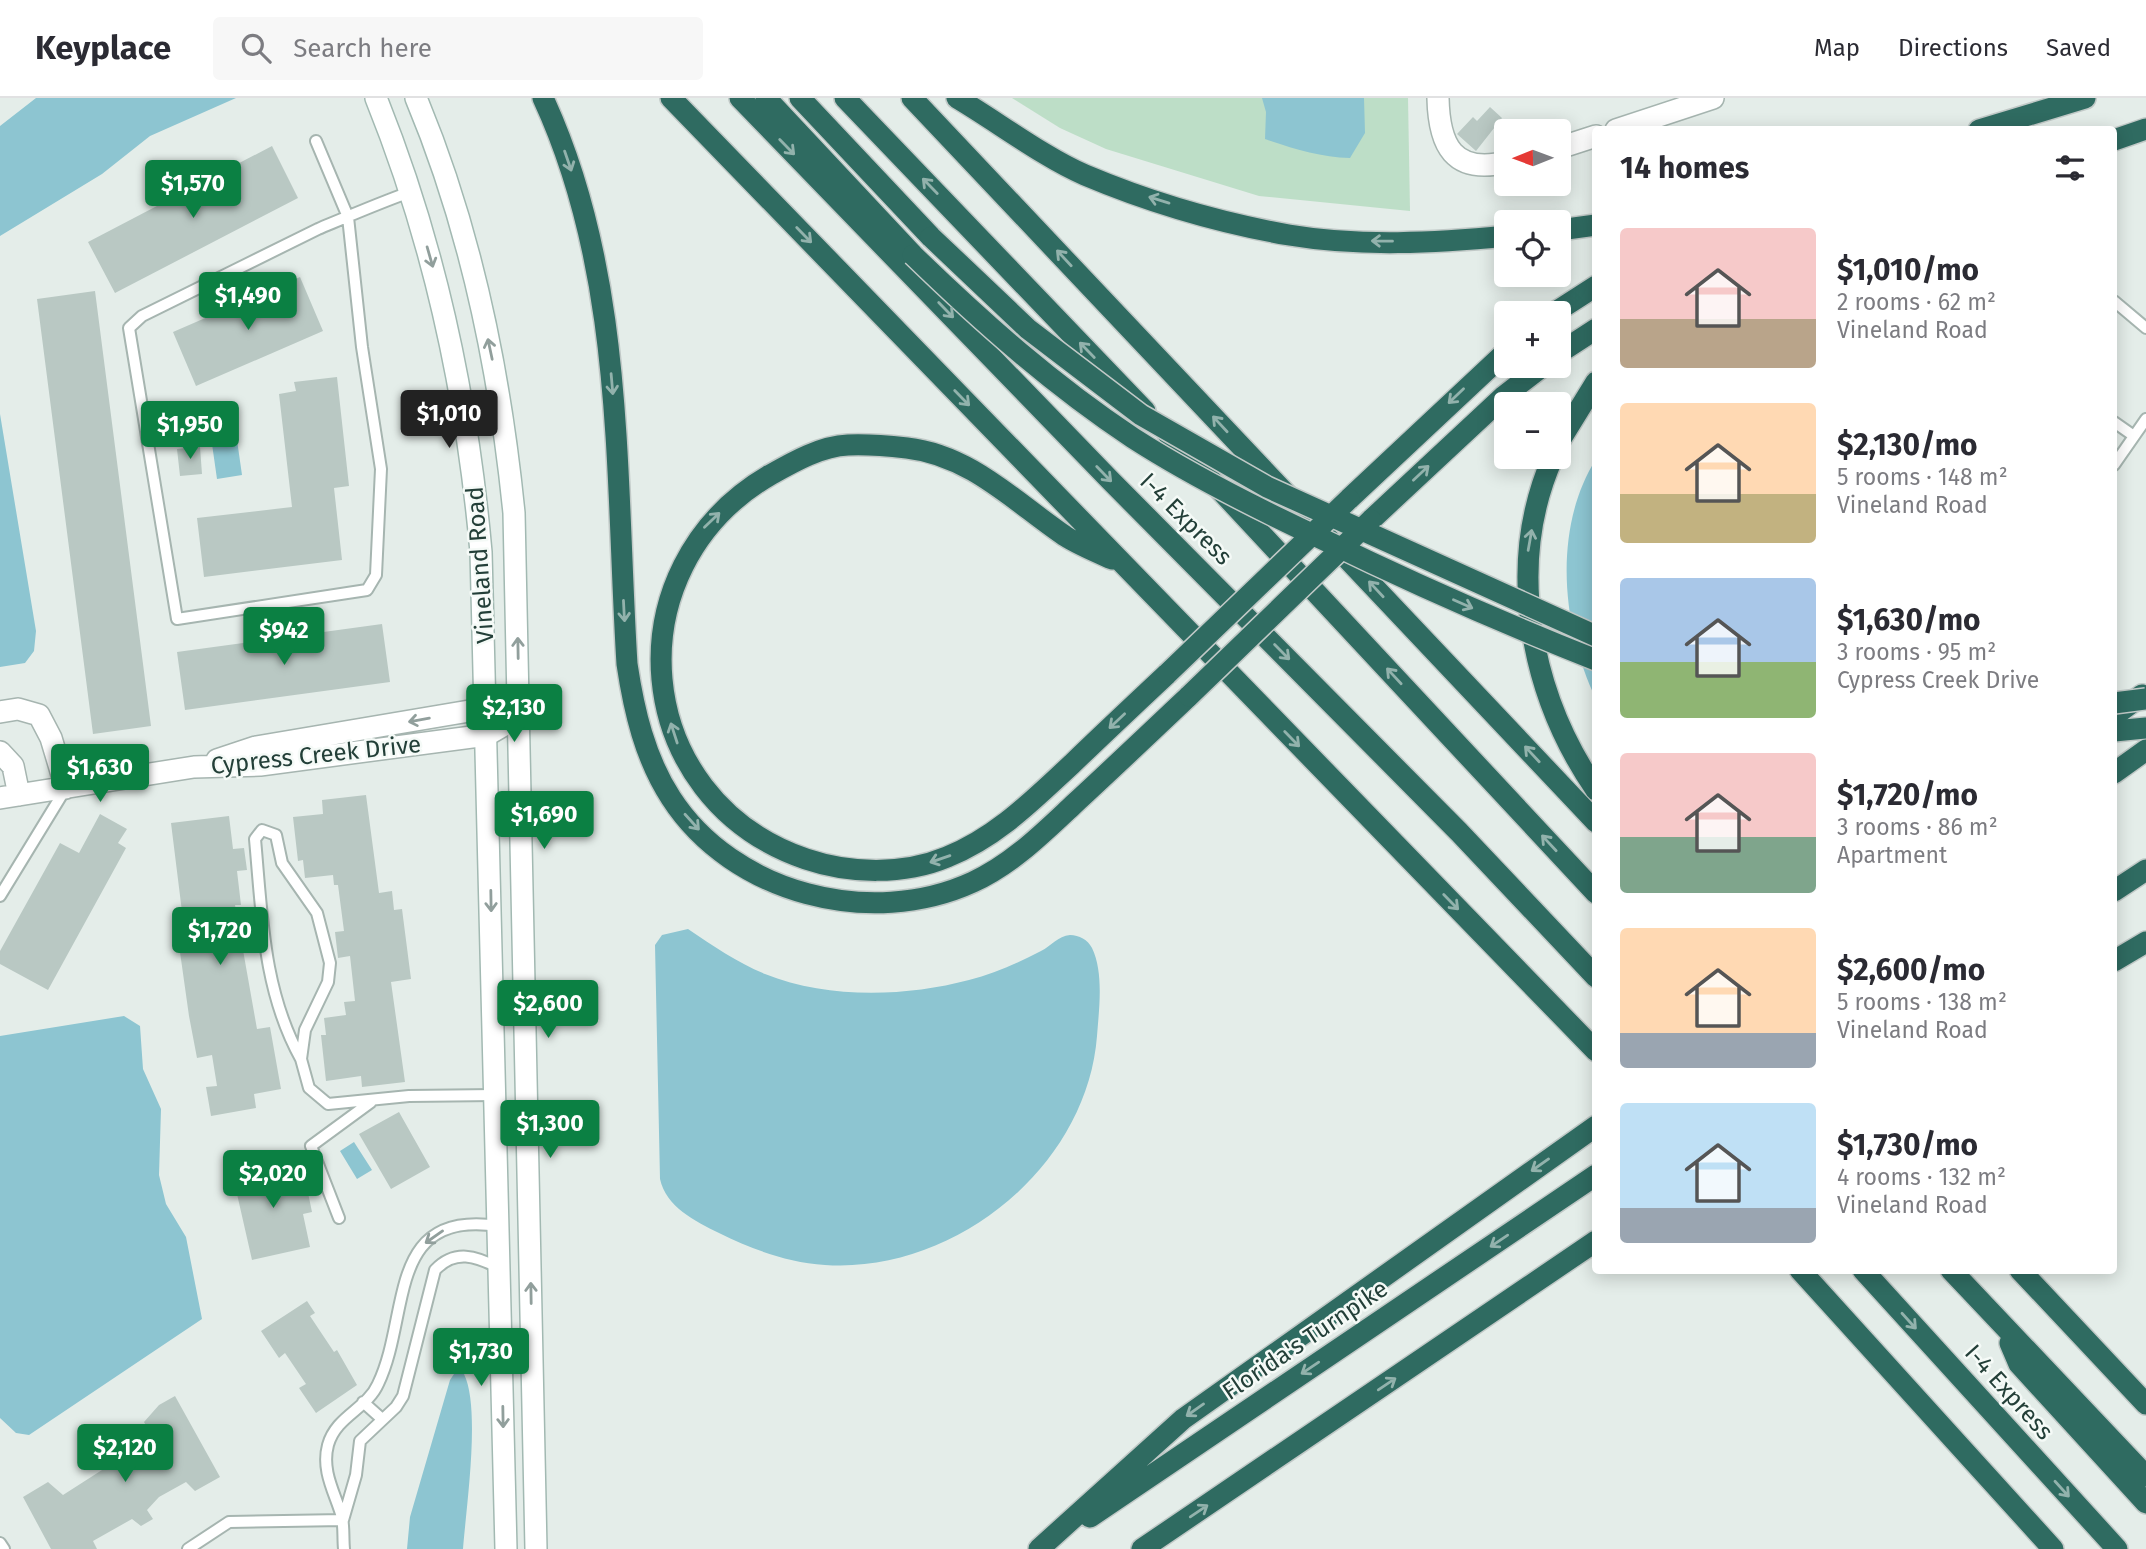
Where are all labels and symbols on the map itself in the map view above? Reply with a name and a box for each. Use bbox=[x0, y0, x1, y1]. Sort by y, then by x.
north arrow bbox=[1494, 119, 1572, 196]
one-way arrow bbox=[779, 138, 796, 155]
one-way arrow bbox=[563, 150, 576, 172]
pin: $1,570 bbox=[136, 160, 250, 220]
one-way arrow bbox=[921, 178, 938, 195]
one-way arrow bbox=[1148, 193, 1170, 206]
one-way arrow bbox=[795, 226, 812, 243]
one-way arrow bbox=[1371, 234, 1394, 248]
one-way arrow bbox=[425, 246, 438, 268]
one-way arrow bbox=[1055, 250, 1072, 267]
pin: $1,490 bbox=[191, 272, 305, 332]
one-way arrow bbox=[937, 302, 954, 319]
one-way arrow bbox=[482, 338, 496, 361]
one-way arrow bbox=[1079, 342, 1096, 359]
one-way arrow bbox=[606, 372, 619, 394]
one-way arrow bbox=[1448, 388, 1465, 405]
one-way arrow bbox=[954, 389, 971, 406]
pin: $1,010 bbox=[392, 390, 506, 450]
pin: $1,950 bbox=[133, 402, 247, 461]
one-way arrow bbox=[1211, 416, 1228, 433]
one-way arrow bbox=[1095, 465, 1112, 482]
one-way arrow bbox=[1412, 465, 1429, 482]
street label: I-4 Express bbox=[1134, 467, 1238, 571]
street label: Vineland Road bbox=[461, 486, 499, 644]
one-way arrow bbox=[704, 512, 721, 529]
one-way arrow bbox=[1524, 529, 1537, 552]
one-way arrow bbox=[1368, 580, 1384, 598]
one-way arrow bbox=[1452, 598, 1473, 611]
one-way arrow bbox=[617, 599, 630, 622]
pin: $942 bbox=[243, 608, 325, 667]
one-way arrow bbox=[511, 636, 525, 659]
one-way arrow bbox=[1273, 643, 1290, 660]
one-way arrow bbox=[1386, 668, 1403, 685]
pin: $2,130 bbox=[457, 684, 571, 744]
one-way arrow bbox=[1109, 712, 1126, 729]
one-way arrow bbox=[409, 714, 431, 727]
one-way arrow bbox=[667, 722, 680, 744]
street label: Cypress Creek Drive bbox=[210, 730, 422, 780]
one-way arrow bbox=[1284, 730, 1301, 747]
pin: $1,630 bbox=[43, 744, 157, 804]
one-way arrow bbox=[1524, 746, 1541, 763]
pin: $1,690 bbox=[487, 792, 601, 851]
one-way arrow bbox=[683, 813, 700, 830]
one-way arrow bbox=[1541, 835, 1558, 852]
one-way arrow bbox=[929, 854, 951, 867]
one-way arrow bbox=[484, 890, 497, 913]
one-way arrow bbox=[1442, 893, 1459, 910]
pin: $1,720 bbox=[163, 908, 277, 967]
pin: $2,600 bbox=[491, 981, 605, 1040]
pin: $1,300 bbox=[493, 1100, 607, 1160]
pin: $2,020 bbox=[216, 1150, 330, 1210]
one-way arrow bbox=[1531, 1158, 1550, 1172]
one-way arrow bbox=[425, 1230, 444, 1244]
one-way arrow bbox=[1490, 1234, 1509, 1248]
street label: Florida's Turnpike bbox=[1217, 1274, 1393, 1406]
one-way arrow bbox=[524, 1282, 538, 1305]
one-way arrow bbox=[1901, 1312, 1918, 1329]
pin: $1,730 bbox=[424, 1328, 538, 1388]
street label: I-4 Express bbox=[1959, 1339, 2059, 1445]
one-way arrow bbox=[1301, 1362, 1321, 1376]
one-way arrow bbox=[1377, 1377, 1397, 1391]
one-way arrow bbox=[1186, 1403, 1205, 1417]
one-way arrow bbox=[496, 1405, 510, 1428]
pin: $2,120 bbox=[68, 1424, 182, 1484]
one-way arrow bbox=[2054, 1480, 2071, 1497]
one-way arrow bbox=[1189, 1504, 1208, 1518]

